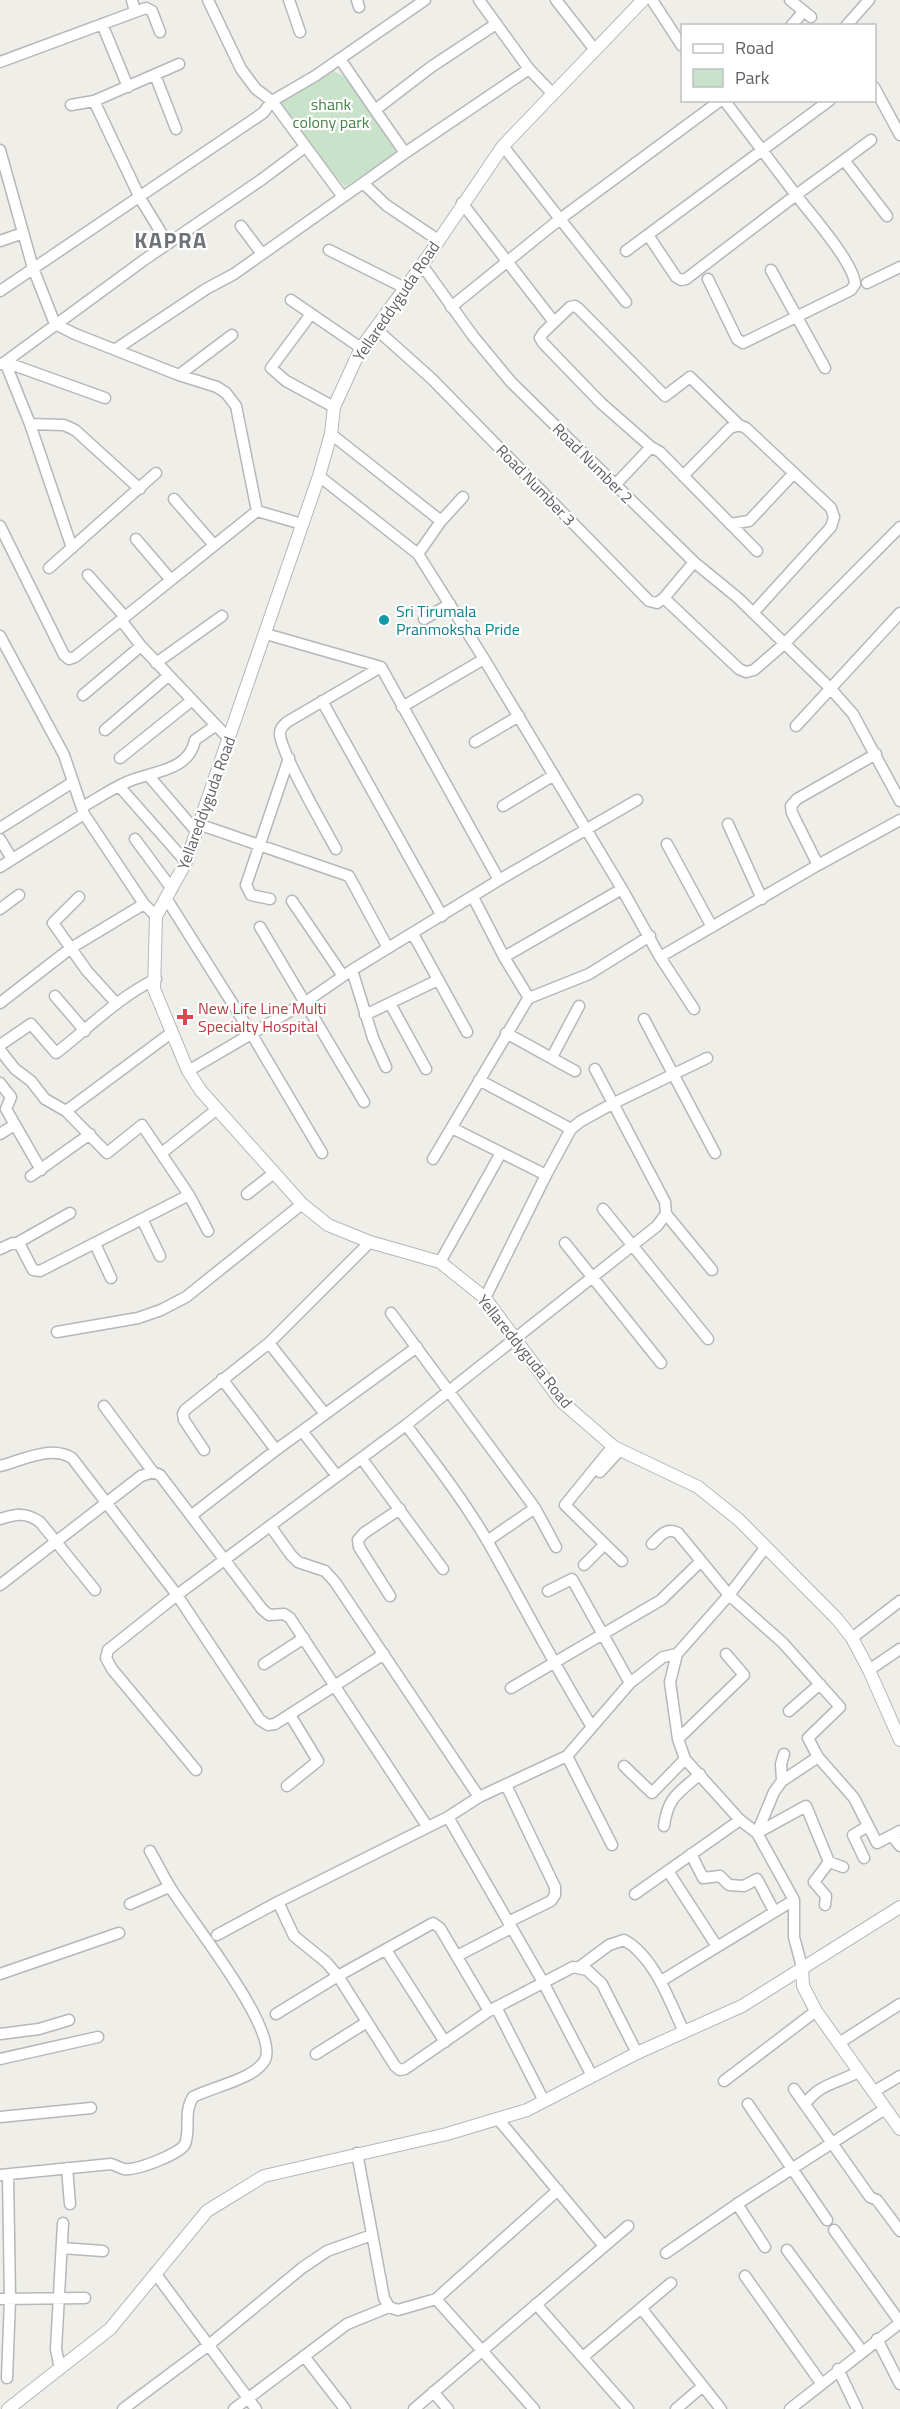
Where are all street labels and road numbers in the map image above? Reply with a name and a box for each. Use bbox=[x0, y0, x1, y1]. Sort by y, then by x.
street label: Yellareddyguda Road bbox=[347, 236, 445, 366]
street label: Road Number 2 bbox=[547, 417, 639, 509]
street label: Road Number 3 bbox=[491, 439, 581, 531]
street label: Yellareddyguda Road bbox=[171, 733, 241, 873]
street label: Yellareddyguda Road bbox=[472, 1289, 578, 1413]

